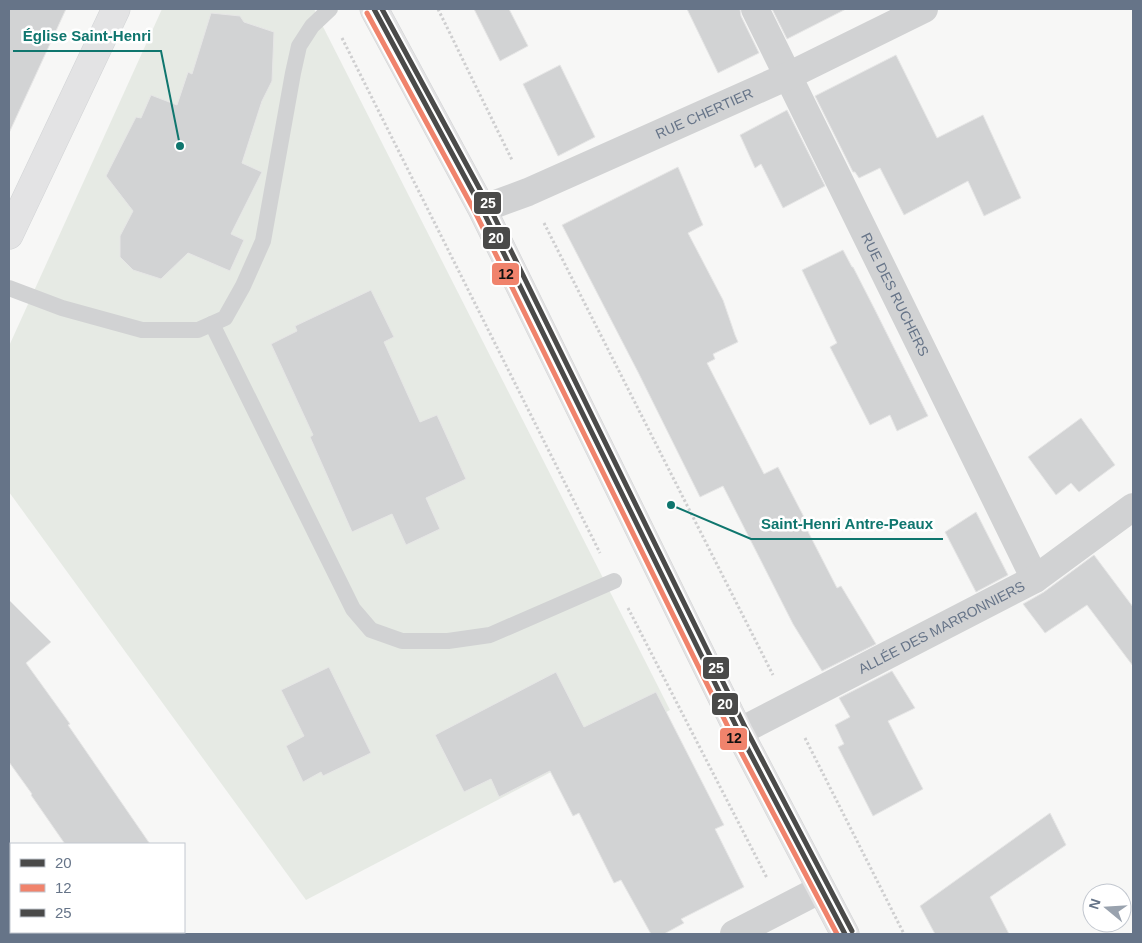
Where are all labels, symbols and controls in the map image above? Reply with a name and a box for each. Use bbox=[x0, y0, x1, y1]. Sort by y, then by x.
callout: Église Saint-Henri bbox=[13, 21, 161, 51]
text: Église Saint-Henri bbox=[23, 27, 151, 44]
street label: RUE CHERTIER bbox=[653, 85, 755, 142]
line badge: 25 bbox=[473, 191, 502, 215]
text: 25 bbox=[480, 195, 496, 211]
line badge: 20 bbox=[482, 226, 511, 250]
text: 20 bbox=[488, 230, 504, 246]
street label: RUE DES RUCHERS bbox=[858, 230, 932, 359]
line badge: 12 bbox=[491, 262, 520, 286]
text: 12 bbox=[498, 266, 514, 282]
callout: Saint-Henri Antre-Peaux bbox=[751, 509, 943, 539]
text: Saint-Henri Antre-Peaux bbox=[761, 515, 934, 532]
street label: ALLÉE DES MARRONNIERS bbox=[856, 578, 1028, 677]
line badge: 25 bbox=[702, 656, 730, 680]
text: 25 bbox=[708, 660, 724, 676]
line badge: 20 bbox=[711, 692, 739, 716]
text: 20 bbox=[717, 696, 733, 712]
line badge: 12 bbox=[719, 727, 748, 751]
text: 12 bbox=[726, 730, 742, 746]
legend bbox=[10, 843, 185, 933]
text: 20 bbox=[55, 854, 72, 871]
text: 12 bbox=[55, 879, 72, 896]
north arrow bbox=[1082, 883, 1132, 933]
text: N bbox=[1085, 897, 1104, 911]
text: 25 bbox=[55, 904, 72, 921]

